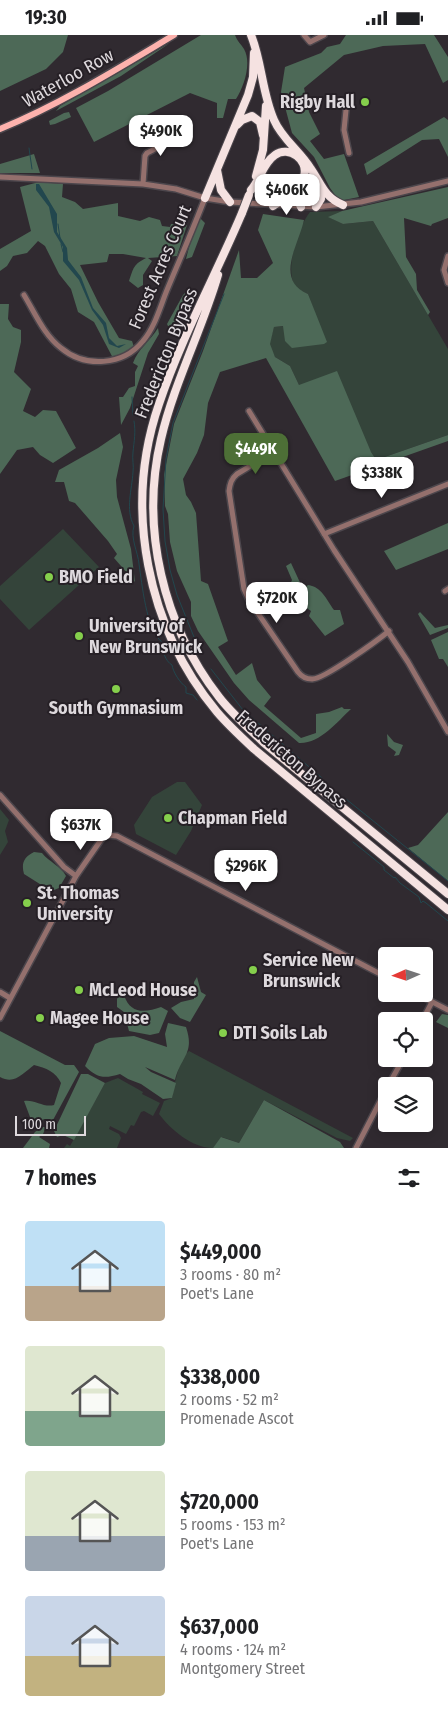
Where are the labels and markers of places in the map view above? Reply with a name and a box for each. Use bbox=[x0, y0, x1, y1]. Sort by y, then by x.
place label: Rigby Hall bbox=[280, 91, 355, 113]
marker: Rigby Hall bbox=[359, 96, 371, 108]
pin: $490K bbox=[126, 115, 196, 157]
pin: $406K bbox=[252, 173, 322, 216]
pin: $449K bbox=[221, 433, 291, 475]
pin: $338K bbox=[347, 457, 417, 499]
place label: BMO Field bbox=[59, 566, 133, 588]
marker: BMO Field bbox=[43, 571, 55, 583]
pin: $720K bbox=[242, 581, 312, 624]
place label: University of New Brunswick bbox=[89, 615, 203, 658]
marker: University of New Brunswick bbox=[73, 630, 85, 642]
marker: South Gymnasium bbox=[110, 683, 122, 695]
place label: South Gymnasium bbox=[49, 697, 183, 719]
place label: Chapman Field bbox=[178, 807, 287, 829]
pin: $637K bbox=[46, 809, 116, 851]
marker: Chapman Field bbox=[162, 812, 174, 824]
pin: $296K bbox=[211, 849, 281, 892]
place label: St. Thomas University bbox=[37, 882, 119, 925]
marker: St. Thomas University bbox=[21, 897, 33, 909]
place label: Service New Brunswick bbox=[263, 949, 354, 992]
marker: Service New Brunswick bbox=[247, 964, 259, 976]
place label: McLeod House bbox=[89, 979, 197, 1001]
marker: McLeod House bbox=[73, 984, 85, 996]
place label: Magee House bbox=[50, 1007, 149, 1029]
marker: Magee House bbox=[34, 1012, 46, 1024]
place label: DTI Soils Lab bbox=[233, 1022, 328, 1044]
marker: DTI Soils Lab bbox=[217, 1027, 229, 1039]

